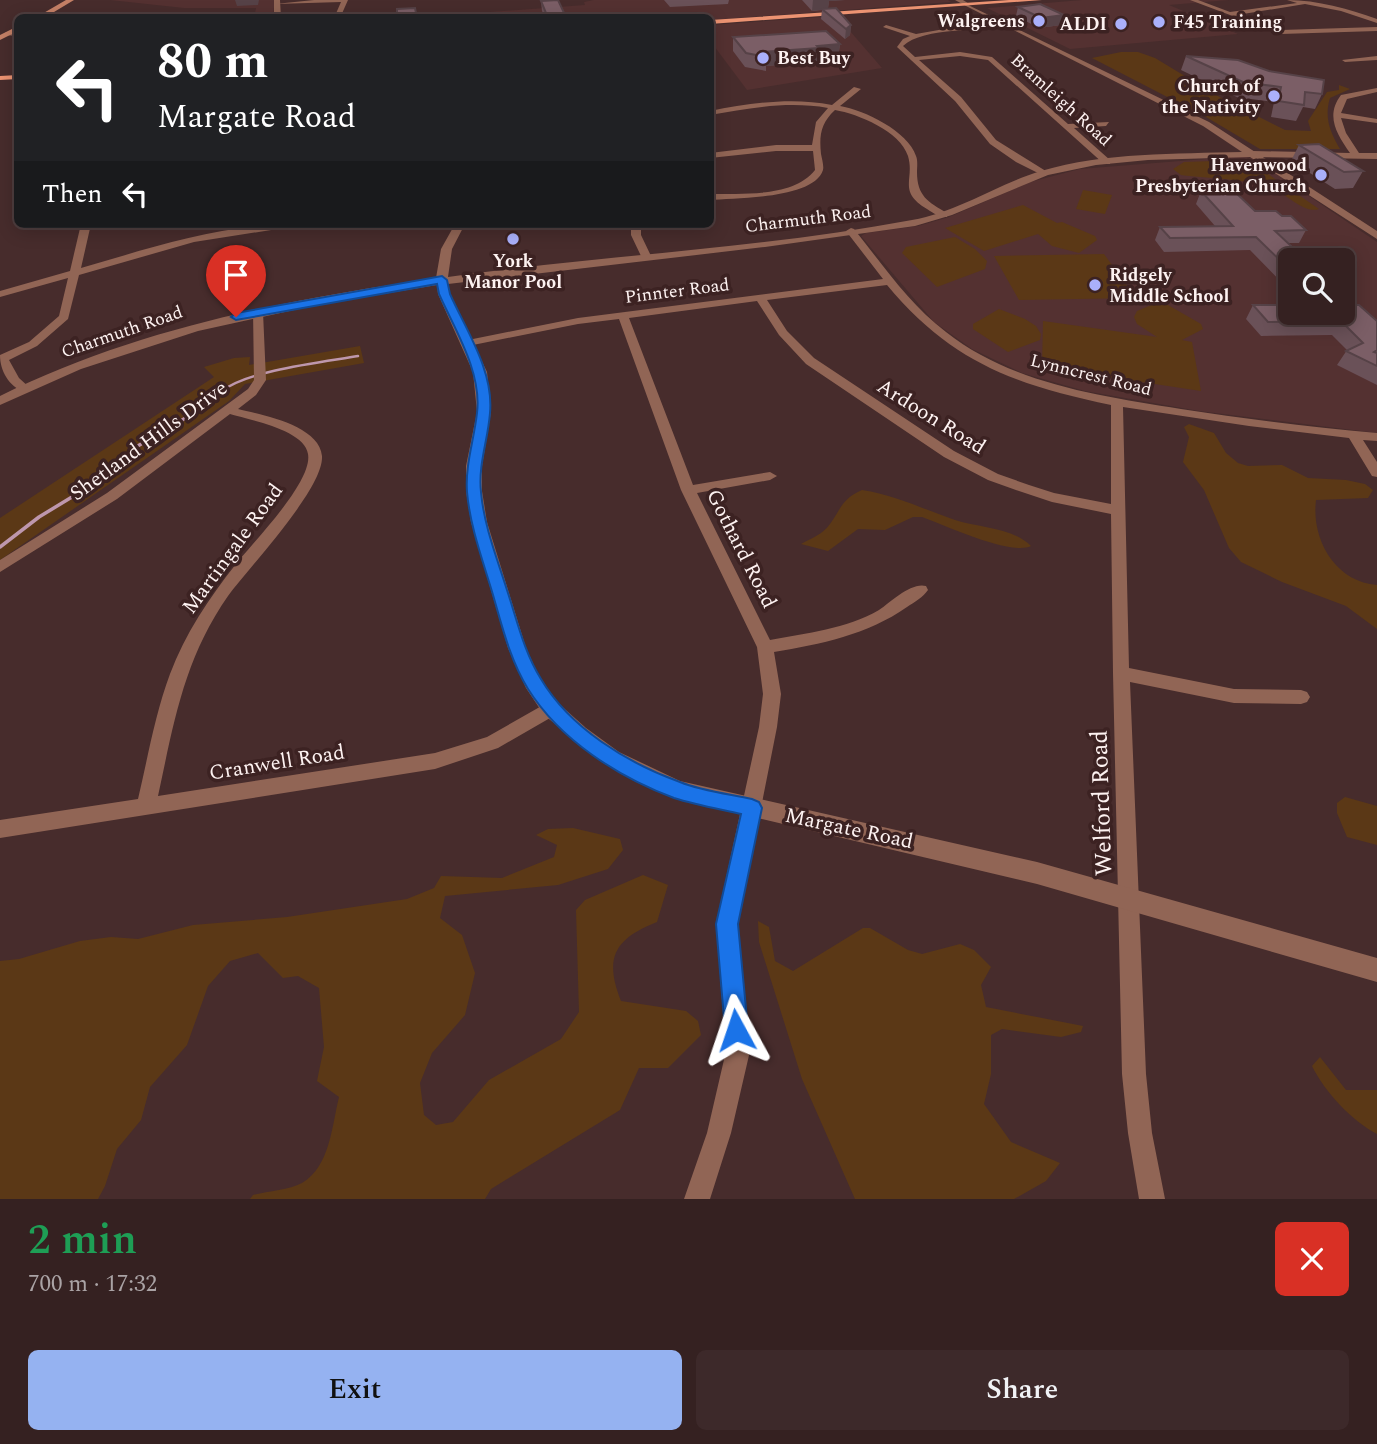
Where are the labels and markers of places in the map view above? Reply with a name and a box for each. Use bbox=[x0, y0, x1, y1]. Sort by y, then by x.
place label: Walgreens bbox=[937, 8, 1025, 35]
place label: F45 Training bbox=[1173, 9, 1282, 36]
place label: ALDI bbox=[1060, 11, 1107, 38]
marker: Walgreens bbox=[1031, 13, 1047, 29]
marker: F45 Training bbox=[1151, 14, 1167, 30]
marker: ALDI bbox=[1113, 16, 1129, 32]
place label: Best Buy bbox=[777, 45, 852, 72]
marker: Best Buy bbox=[755, 50, 771, 66]
place label: Church of the Nativity bbox=[1161, 73, 1261, 121]
marker: Church of the Nativity bbox=[1266, 88, 1282, 104]
place label: Havenwood Presbyterian Church bbox=[1135, 152, 1307, 200]
marker: Havenwood Presbyterian Church bbox=[1313, 167, 1329, 183]
marker: York Manor Pool bbox=[505, 231, 521, 247]
pin bbox=[206, 245, 266, 317]
place label: York Manor Pool bbox=[464, 248, 562, 296]
place label: Ridgely Middle School bbox=[1109, 262, 1229, 310]
marker: Ridgely Middle School bbox=[1087, 277, 1103, 293]

